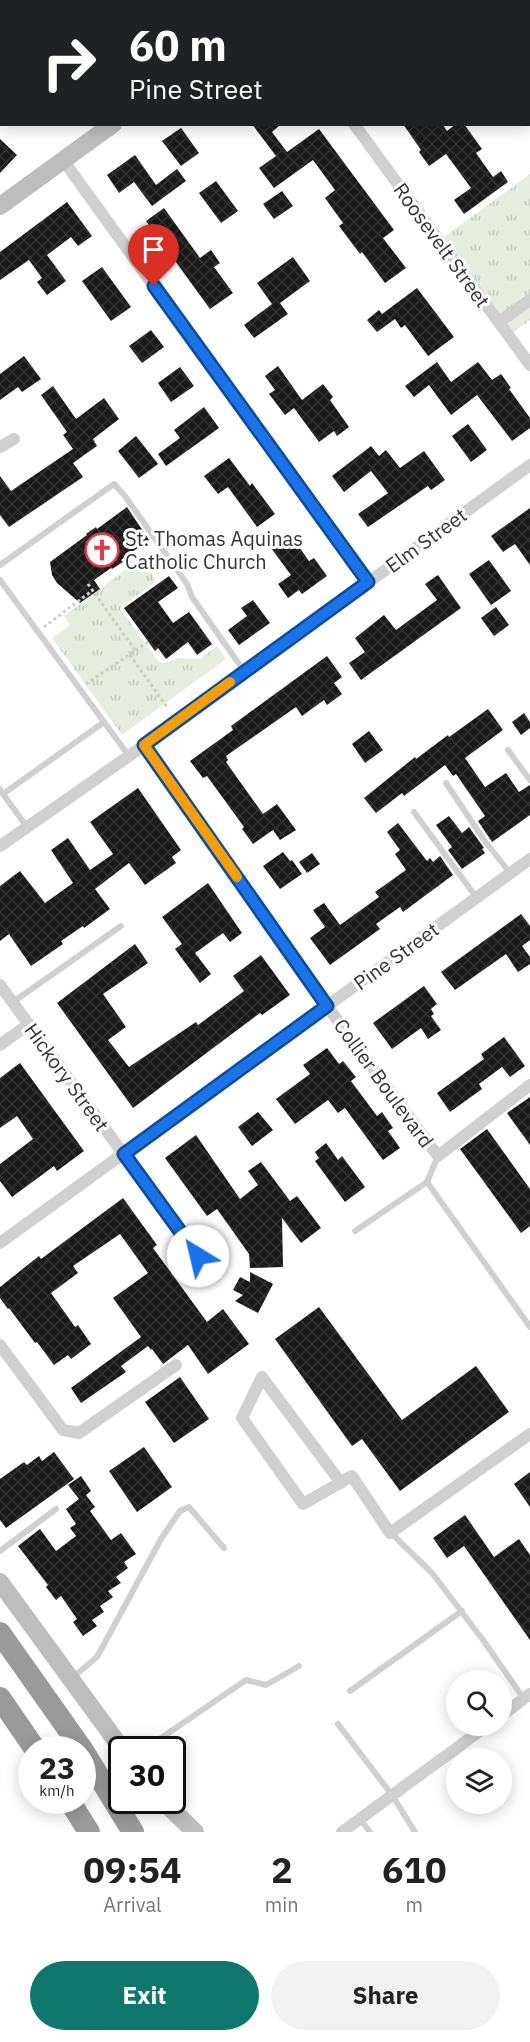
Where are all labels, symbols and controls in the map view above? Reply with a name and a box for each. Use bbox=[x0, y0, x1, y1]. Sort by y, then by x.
text: 60 m bbox=[129, 18, 227, 73]
icon: right bbox=[30, 24, 108, 102]
text: Pine Street bbox=[129, 71, 263, 106]
street label: Roosevelt Street bbox=[388, 177, 496, 313]
pin bbox=[128, 224, 179, 286]
icon: arrive bbox=[137, 233, 170, 266]
street label: Elm Street bbox=[380, 501, 472, 579]
place label: St. Thomas Aquinas Catholic Church bbox=[125, 525, 303, 575]
church icon: St. Thomas Aquinas Catholic Church bbox=[84, 532, 120, 568]
street label: Pine Street bbox=[348, 916, 444, 996]
street label: Collier Boulevard bbox=[328, 1013, 440, 1153]
street label: Hickory Street bbox=[19, 1017, 115, 1137]
position arrow bbox=[166, 1224, 230, 1288]
map controls bbox=[446, 1670, 512, 1814]
button: search bbox=[446, 1670, 512, 1736]
speed limit sign: 30 bbox=[108, 1736, 186, 1814]
text: 23 bbox=[39, 1748, 75, 1787]
button: layers bbox=[446, 1748, 512, 1814]
text: km/h bbox=[39, 1781, 75, 1800]
text: 09:54 bbox=[83, 1846, 182, 1893]
text: 2 bbox=[271, 1846, 293, 1893]
text: 610 bbox=[382, 1846, 447, 1893]
text: Arrival bbox=[103, 1891, 162, 1918]
text: min bbox=[265, 1891, 299, 1918]
text: m bbox=[406, 1891, 423, 1918]
button: Exit bbox=[30, 1961, 259, 2030]
button: Share bbox=[271, 1961, 500, 2030]

